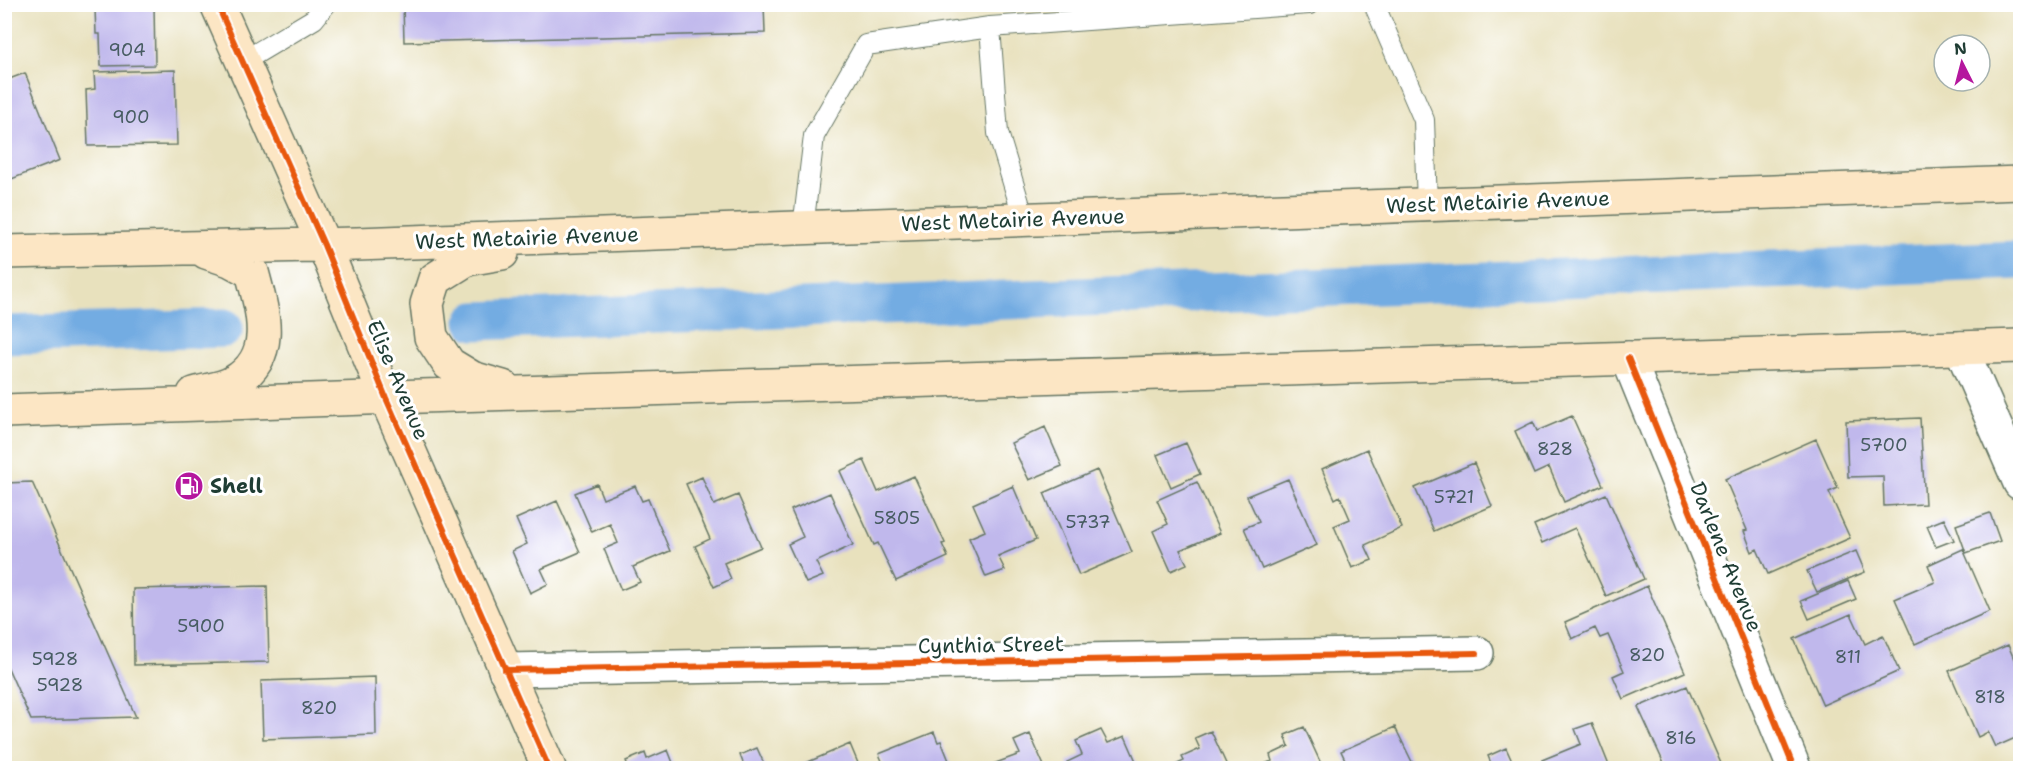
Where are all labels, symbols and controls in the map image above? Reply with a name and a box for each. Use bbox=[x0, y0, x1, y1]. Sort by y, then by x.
north arrow bbox=[1932, 33, 1992, 93]
text: N bbox=[1953, 37, 1968, 60]
house number: 904 bbox=[109, 38, 145, 62]
house number: 900 bbox=[112, 105, 150, 129]
street label: West Metairie Avenue bbox=[1386, 184, 1610, 220]
street label: West Metairie Avenue bbox=[901, 202, 1125, 238]
street label: West Metairie Avenue bbox=[415, 220, 639, 256]
street label: Elise Avenue bbox=[360, 316, 436, 444]
house number: 5700 bbox=[1860, 433, 1908, 457]
house number: 828 bbox=[1537, 437, 1573, 461]
fuel station icon: Shell bbox=[173, 470, 205, 502]
place label: Shell bbox=[210, 472, 263, 500]
street label: Darlene Avenue bbox=[1683, 478, 1769, 636]
house number: 5721 bbox=[1434, 485, 1474, 509]
house number: 5805 bbox=[874, 506, 920, 530]
house number: 5737 bbox=[1065, 510, 1111, 534]
house number: 5900 bbox=[177, 614, 225, 638]
street label: Cynthia Street bbox=[918, 630, 1064, 660]
house number: 820 bbox=[1629, 643, 1665, 667]
house number: 811 bbox=[1835, 645, 1861, 669]
house number: 5928 bbox=[32, 647, 78, 671]
house number: 5928 bbox=[37, 673, 83, 697]
house number: 818 bbox=[1974, 685, 2006, 709]
house number: 820 bbox=[301, 696, 337, 720]
house number: 816 bbox=[1665, 726, 1697, 750]

